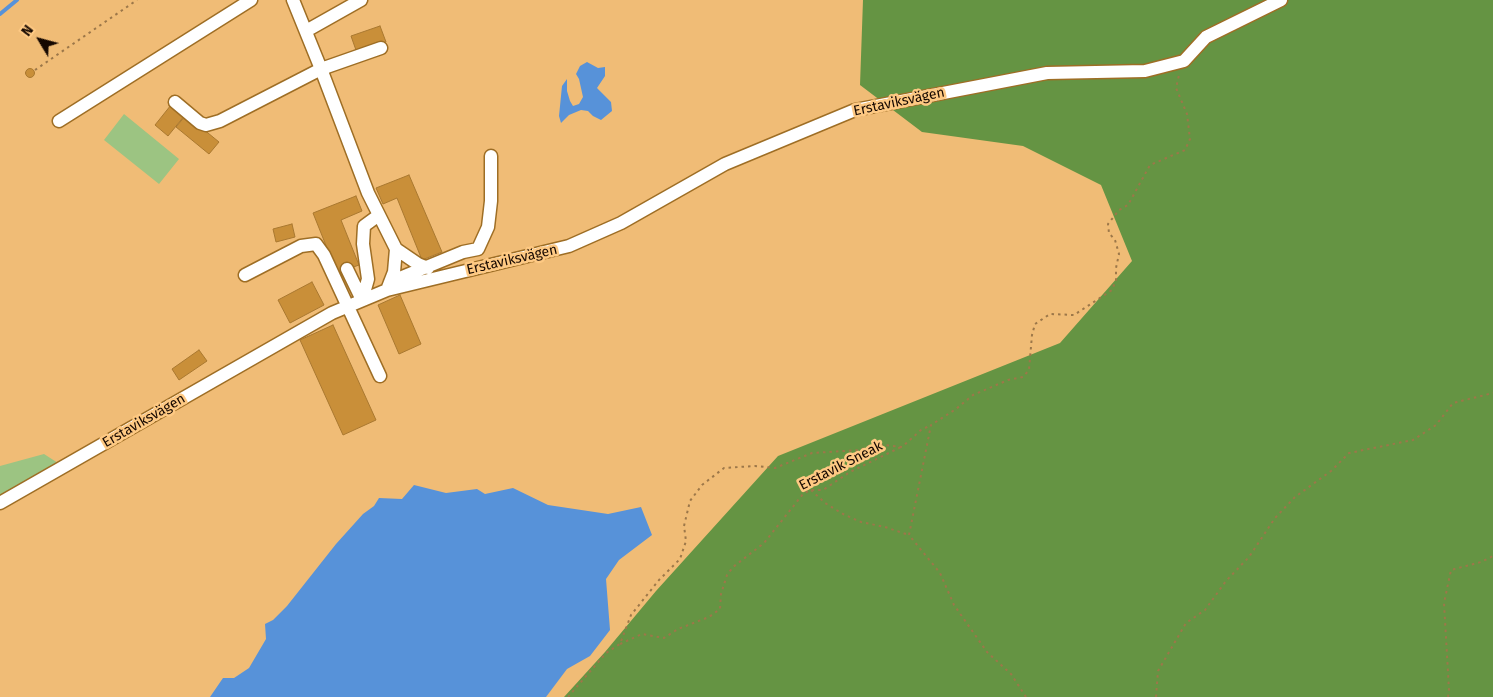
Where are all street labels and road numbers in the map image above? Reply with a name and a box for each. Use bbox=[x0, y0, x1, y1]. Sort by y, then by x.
street label: Erstaviksvägen bbox=[852, 84, 946, 120]
street label: Erstaviksvägen bbox=[465, 241, 559, 279]
street label: Erstaviksvägen bbox=[100, 391, 188, 451]
street label: Erstavik Sneak bbox=[797, 438, 885, 494]

